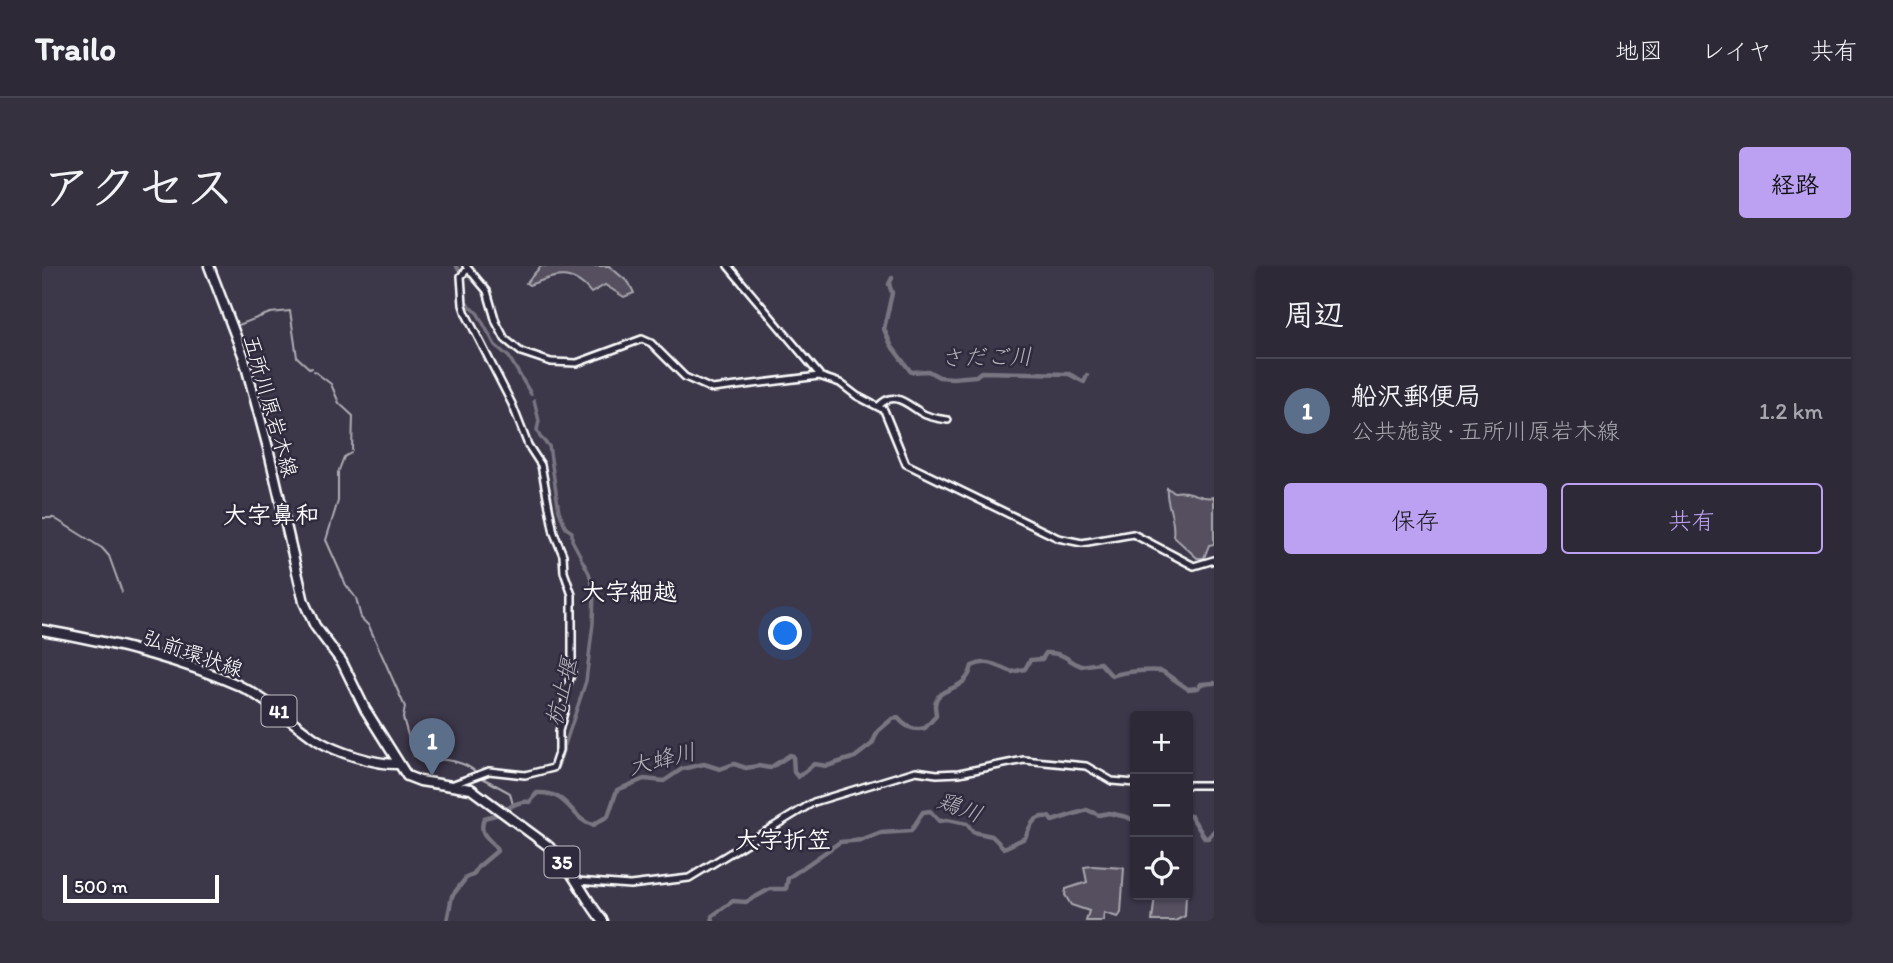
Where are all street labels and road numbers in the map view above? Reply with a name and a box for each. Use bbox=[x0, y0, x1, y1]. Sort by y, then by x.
street label: 五所川原岩木線 bbox=[239, 332, 303, 480]
street label: 弘前環状線 bbox=[139, 624, 247, 682]
road number: 41 bbox=[261, 696, 296, 726]
road number: 35 bbox=[545, 846, 580, 877]

